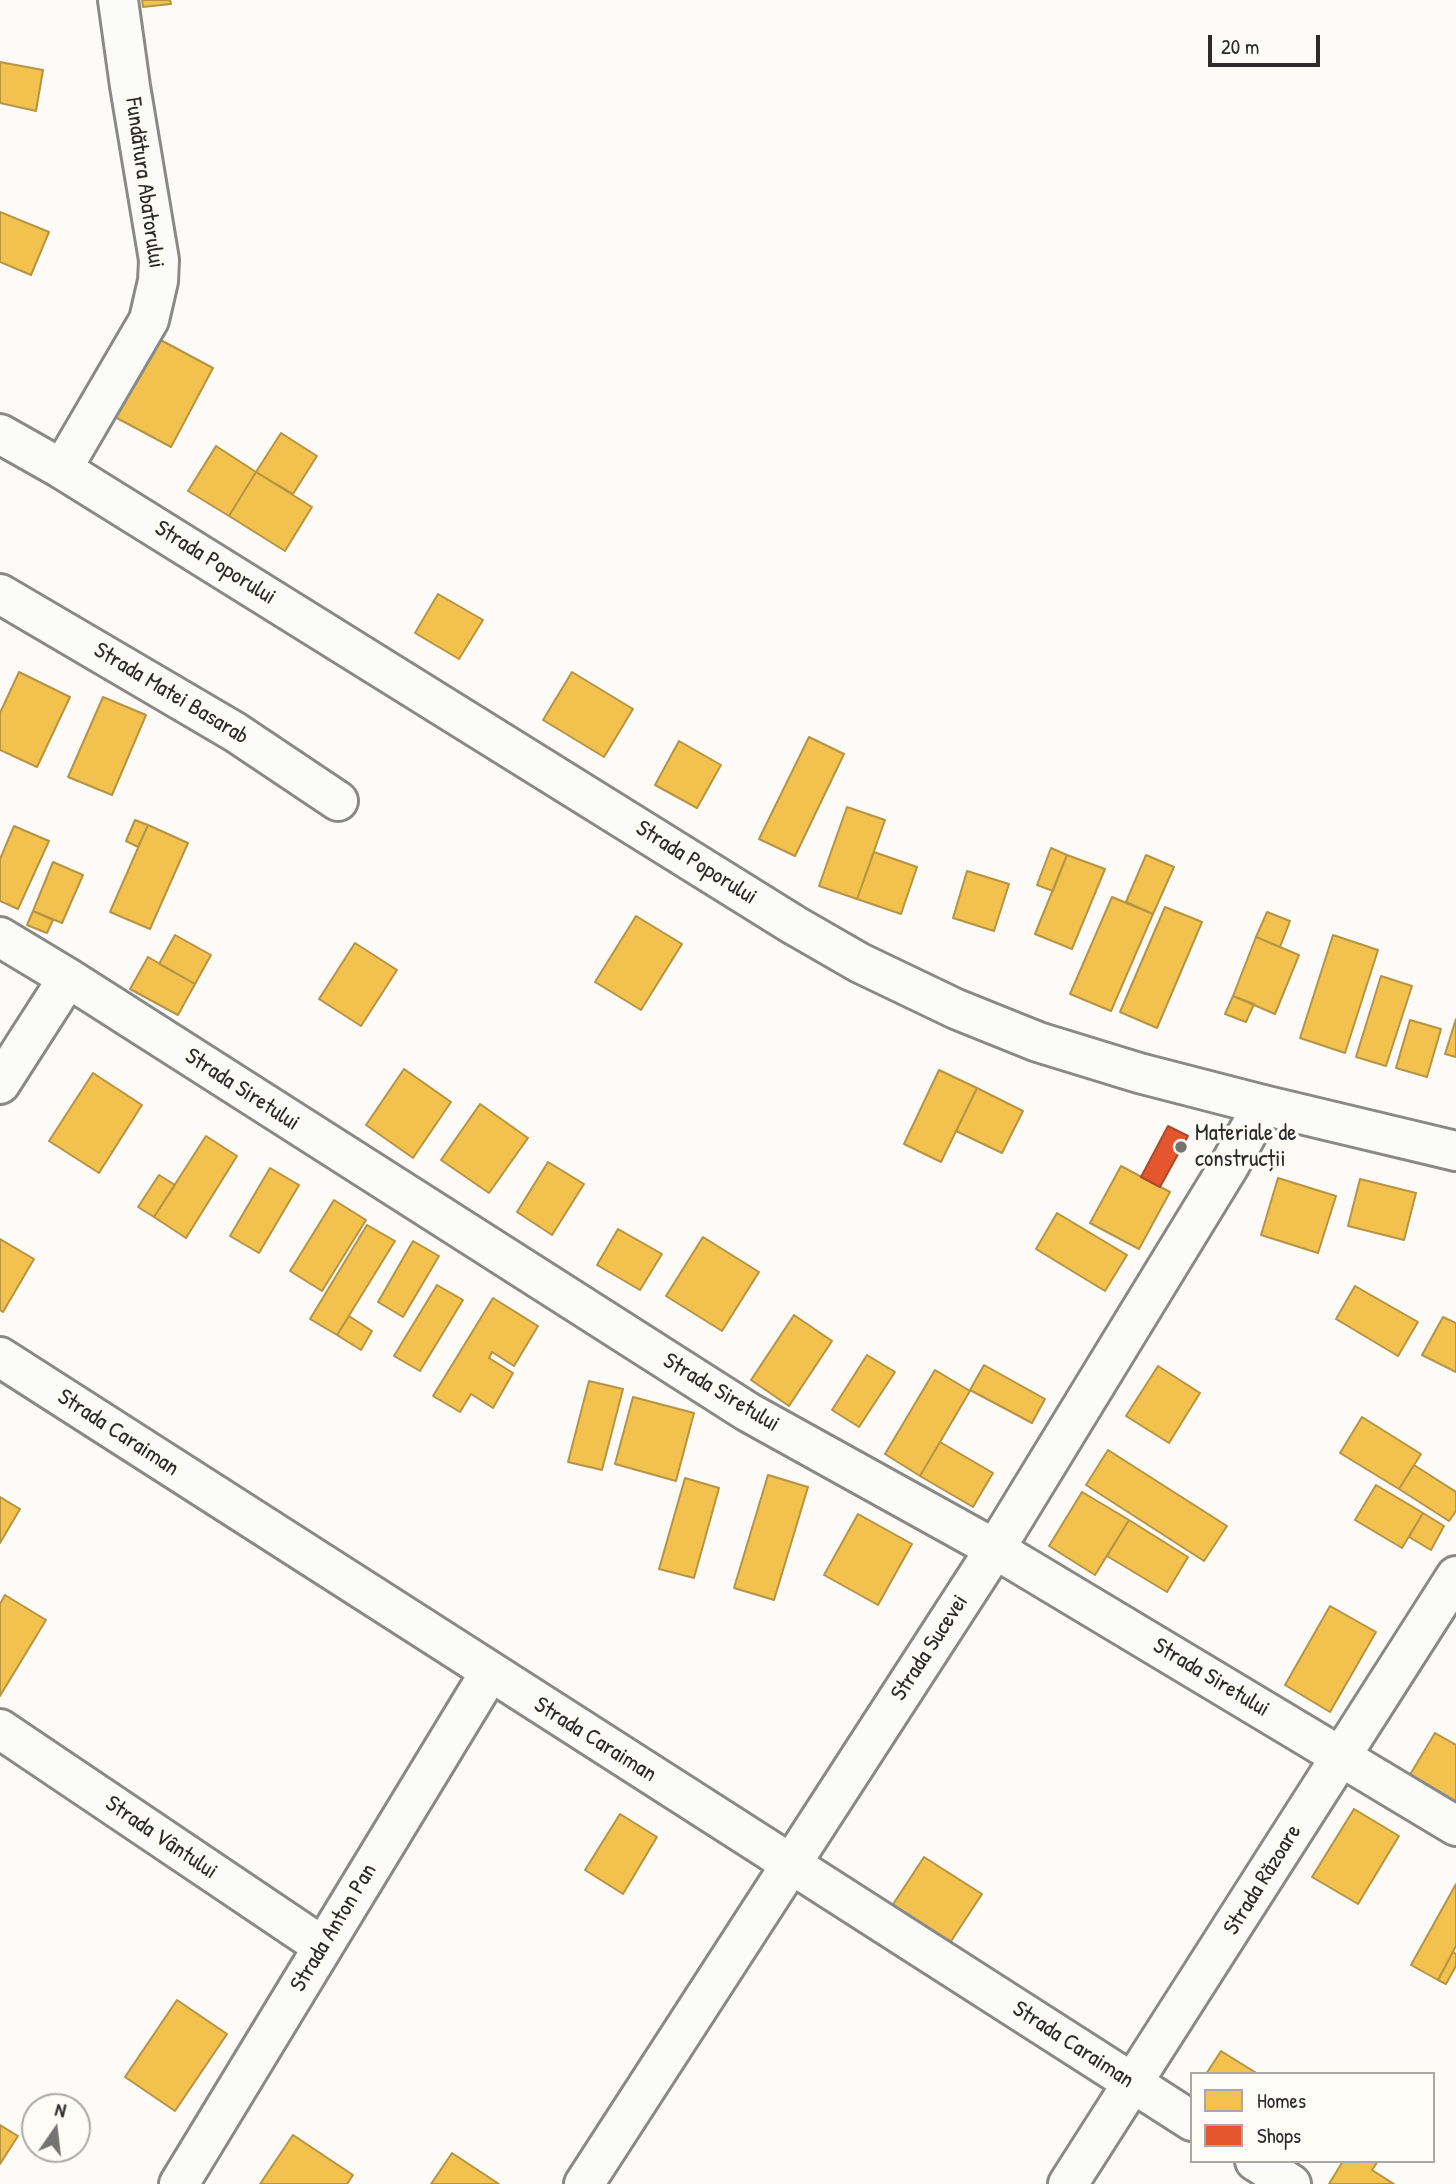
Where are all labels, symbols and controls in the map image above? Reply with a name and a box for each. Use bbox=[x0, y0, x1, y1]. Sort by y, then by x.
scale bar bbox=[1211, 21, 1323, 65]
text: 20 m bbox=[1221, 32, 1259, 61]
street label: Fundătura Abatorului bbox=[118, 96, 170, 270]
street label: Strada Poporului bbox=[149, 515, 281, 611]
street label: Strada Matei Basarab bbox=[89, 637, 253, 751]
street label: Strada Poporului bbox=[630, 815, 762, 911]
street label: Strada Siretului bbox=[180, 1043, 304, 1137]
place label: Materiale de construcții bbox=[1195, 1120, 1296, 1174]
marker: Materiale de construcții bbox=[1173, 1139, 1189, 1155]
street label: Strada Siretului bbox=[658, 1347, 784, 1439]
street label: Strada Caraiman bbox=[52, 1383, 184, 1483]
street label: Strada Sucevei bbox=[885, 1590, 975, 1706]
street label: Strada Siretului bbox=[1148, 1632, 1274, 1724]
street label: Strada Caraiman bbox=[529, 1691, 661, 1789]
street label: Strada Vântului bbox=[100, 1790, 222, 1886]
street label: Strada Răzoare bbox=[1218, 1820, 1308, 1940]
street label: Strada Anton Pan bbox=[285, 1859, 383, 1997]
street label: Strada Caraiman bbox=[1007, 1995, 1139, 2095]
legend bbox=[1190, 2072, 1435, 2163]
text: Homes bbox=[1257, 2086, 1306, 2115]
north arrow bbox=[21, 2093, 91, 2163]
text: N bbox=[53, 2096, 69, 2123]
text: Shops bbox=[1257, 2121, 1301, 2150]

